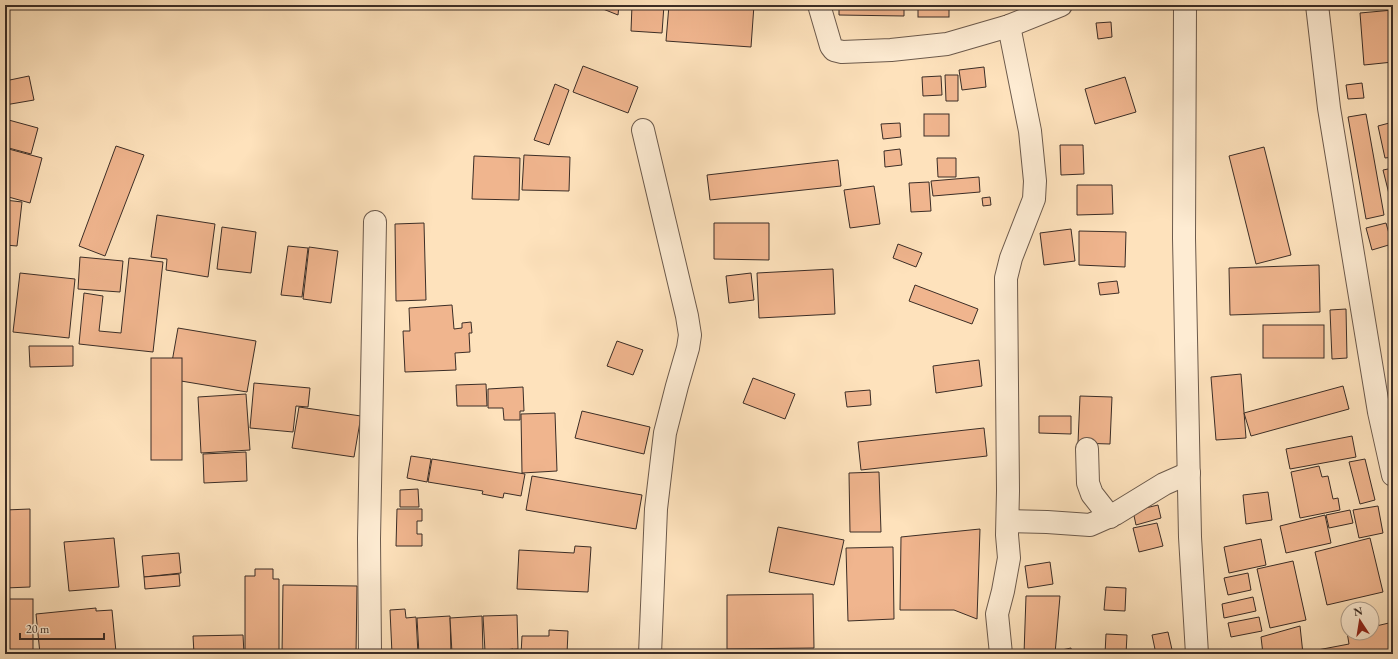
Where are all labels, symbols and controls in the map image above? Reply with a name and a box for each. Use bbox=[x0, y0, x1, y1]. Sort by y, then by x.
north arrow bbox=[1340, 601, 1380, 641]
text: N bbox=[1352, 603, 1364, 619]
scale bar bbox=[20, 615, 104, 641]
text: 20 m bbox=[26, 621, 50, 637]

